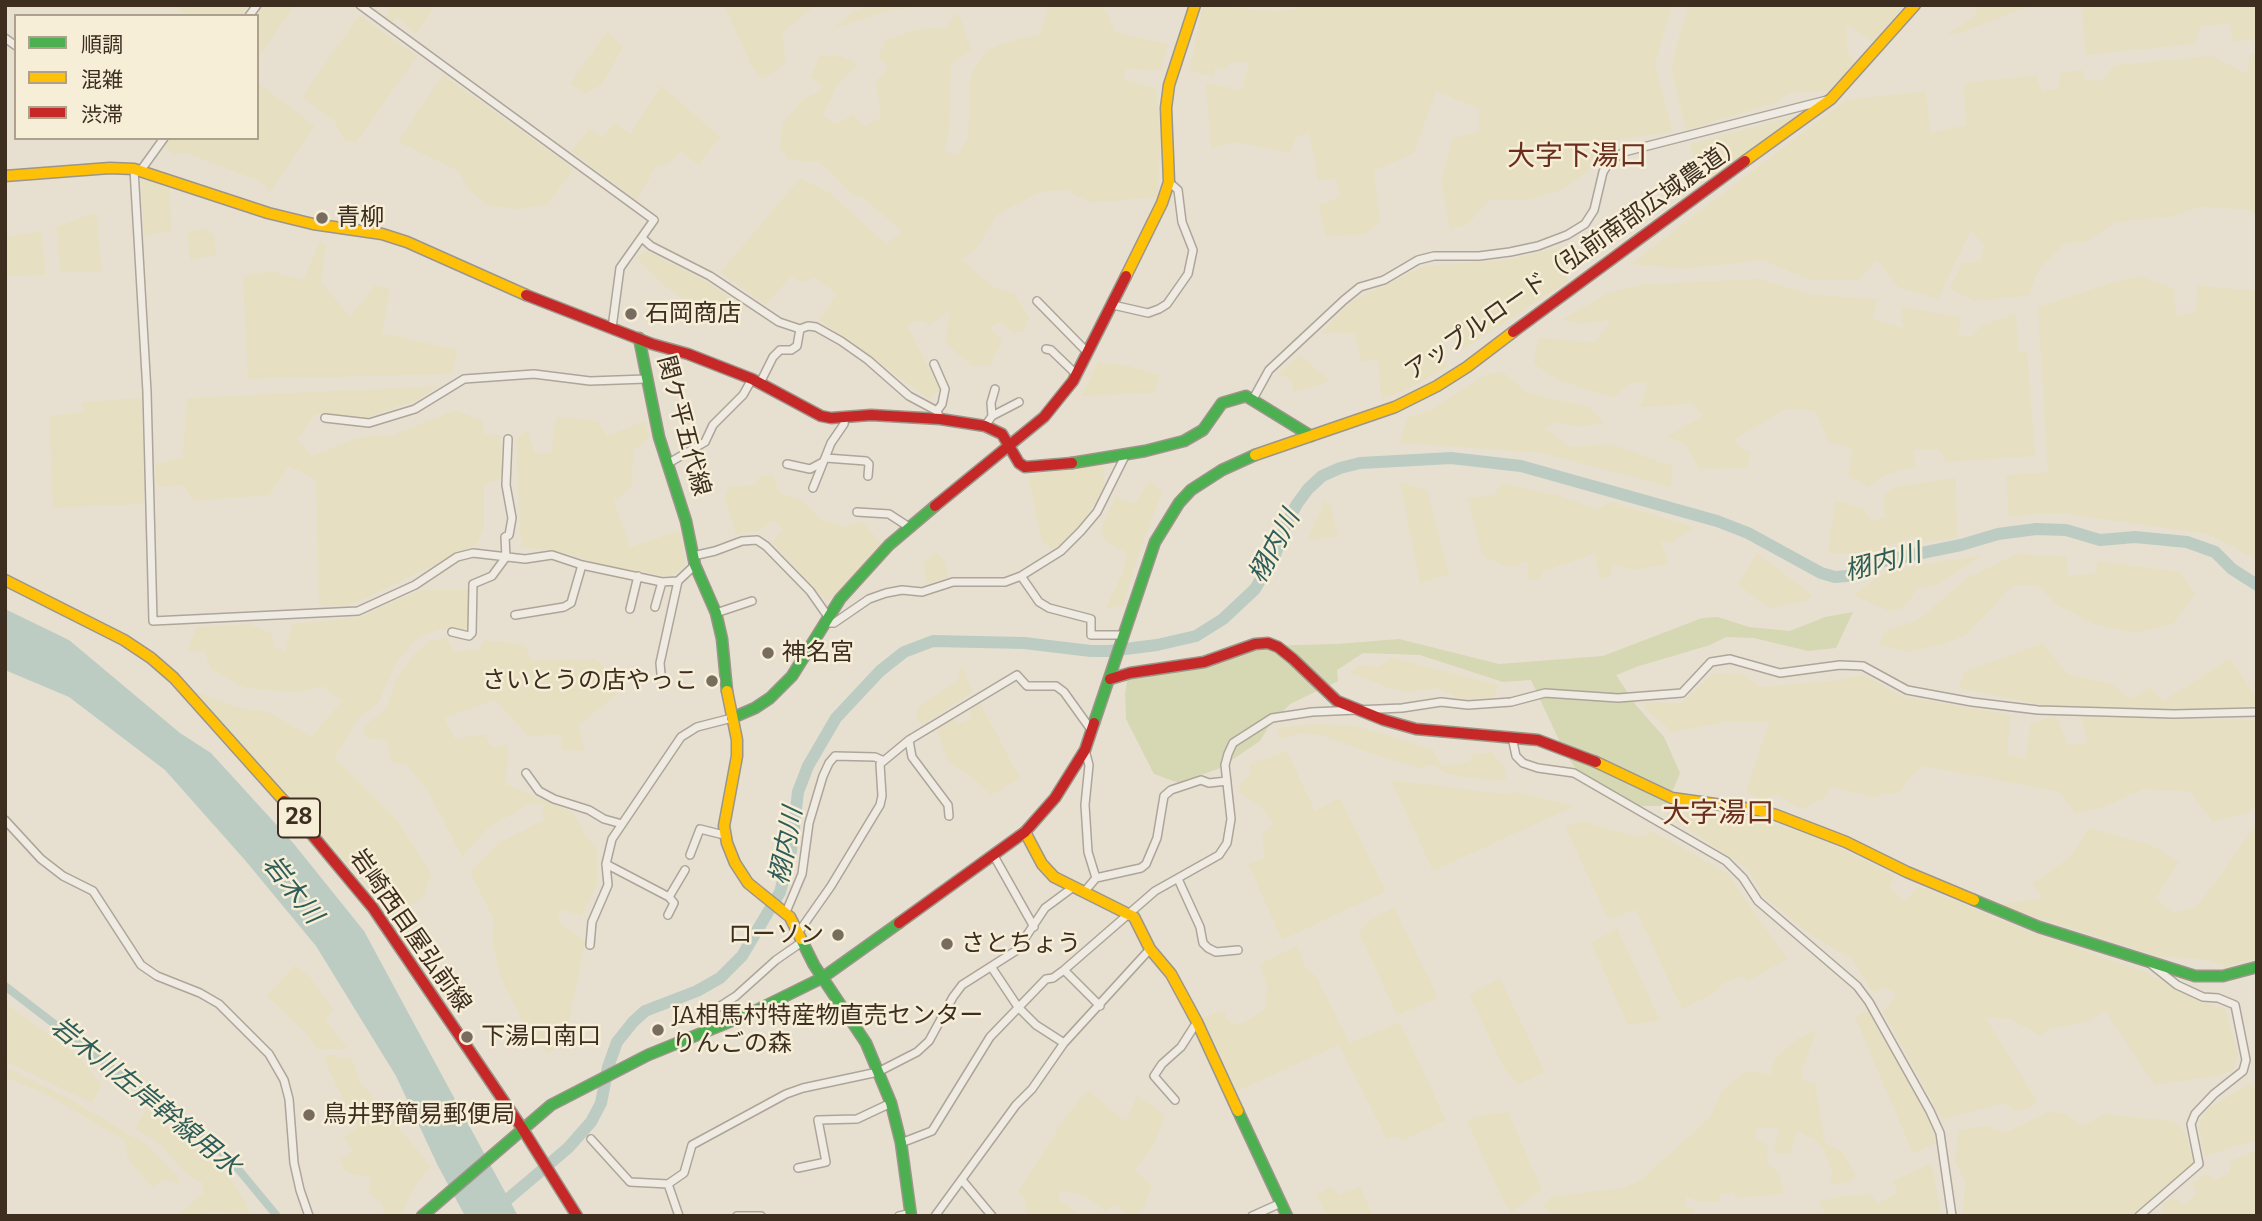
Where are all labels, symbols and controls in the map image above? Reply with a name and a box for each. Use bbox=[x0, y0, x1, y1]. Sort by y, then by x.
legend bbox=[14, 14, 259, 140]
text: 順調 bbox=[81, 32, 123, 58]
text: 混雑 bbox=[81, 67, 123, 93]
text: 渋滞 bbox=[81, 102, 123, 128]
street label: アップルロード（弘前南部広域農道） bbox=[1400, 129, 1750, 387]
district label: 大字下湯口 bbox=[1507, 140, 1647, 174]
place label: 青柳 bbox=[336, 204, 384, 232]
marker: 青柳 bbox=[314, 210, 330, 226]
place label: 石岡商店 bbox=[645, 300, 741, 328]
marker: 石岡商店 bbox=[623, 306, 639, 322]
street label: 関ケ平五代線 bbox=[650, 353, 716, 499]
water label: 栩内川 bbox=[1243, 505, 1307, 589]
water label: 栩内川 bbox=[1841, 538, 1925, 588]
place label: 神名宮 bbox=[782, 639, 854, 667]
marker: 神名宮 bbox=[760, 645, 776, 661]
place label: さいとうの店やっこ bbox=[482, 667, 698, 695]
marker: さいとうの店やっこ bbox=[704, 673, 720, 689]
district label: 大字湯口 bbox=[1662, 797, 1774, 831]
road number: 28 bbox=[278, 798, 320, 838]
water label: 栩内川 bbox=[764, 805, 810, 887]
street label: 岩崎西目屋弘前線 bbox=[343, 844, 477, 1018]
water label: 岩木川 bbox=[256, 850, 328, 930]
place label: ローソン bbox=[728, 921, 824, 949]
marker: ローソン bbox=[830, 927, 846, 943]
place label: さとちょう bbox=[961, 930, 1081, 958]
marker: さとちょう bbox=[939, 936, 955, 952]
place label: JA相馬村特産物直売センター りんごの森 bbox=[672, 1002, 984, 1058]
water label: 岩木川左岸幹線用水 bbox=[44, 1011, 246, 1183]
marker: JA相馬村特産物直売センター りんごの森 bbox=[650, 1022, 666, 1038]
place label: 下湯口南口 bbox=[481, 1023, 601, 1051]
marker: 下湯口南口 bbox=[459, 1029, 475, 1045]
place label: 鳥井野簡易郵便局 bbox=[323, 1101, 515, 1129]
marker: 鳥井野簡易郵便局 bbox=[301, 1107, 317, 1123]

